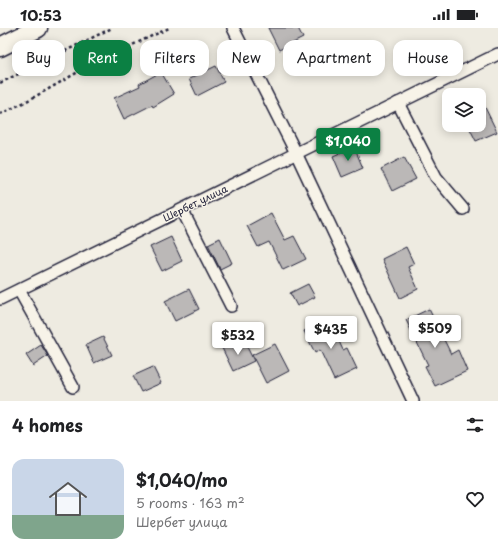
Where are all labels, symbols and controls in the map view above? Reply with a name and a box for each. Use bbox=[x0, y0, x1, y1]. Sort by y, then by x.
text: 10:53 bbox=[20, 3, 62, 26]
chip: Buy bbox=[12, 40, 65, 76]
chip: Rent bbox=[73, 40, 132, 76]
chip: Filters bbox=[140, 40, 209, 76]
chip: New bbox=[217, 40, 275, 76]
chip: Apartment bbox=[283, 40, 385, 76]
chip: House bbox=[393, 40, 463, 76]
map controls bbox=[442, 88, 486, 132]
button: layers bbox=[442, 88, 486, 132]
pin: $1,040 bbox=[315, 128, 381, 162]
text: $1,040 bbox=[325, 131, 371, 150]
street label: Шербет улица bbox=[160, 180, 230, 225]
pin: $509 bbox=[411, 315, 459, 349]
pin: $435 bbox=[307, 316, 355, 350]
text: $509 bbox=[418, 318, 452, 337]
text: $435 bbox=[314, 319, 348, 338]
pin: $532 bbox=[214, 322, 262, 356]
text: $532 bbox=[221, 325, 255, 344]
text: 4 homes bbox=[12, 412, 83, 438]
icon: filters bbox=[464, 414, 486, 436]
text: $1,040/mo bbox=[136, 467, 228, 493]
icon: home bbox=[44, 475, 92, 523]
icon: heart bbox=[464, 488, 486, 510]
text: 5 rooms · 163 m² bbox=[136, 493, 245, 512]
text: Шербет улица bbox=[136, 512, 227, 531]

